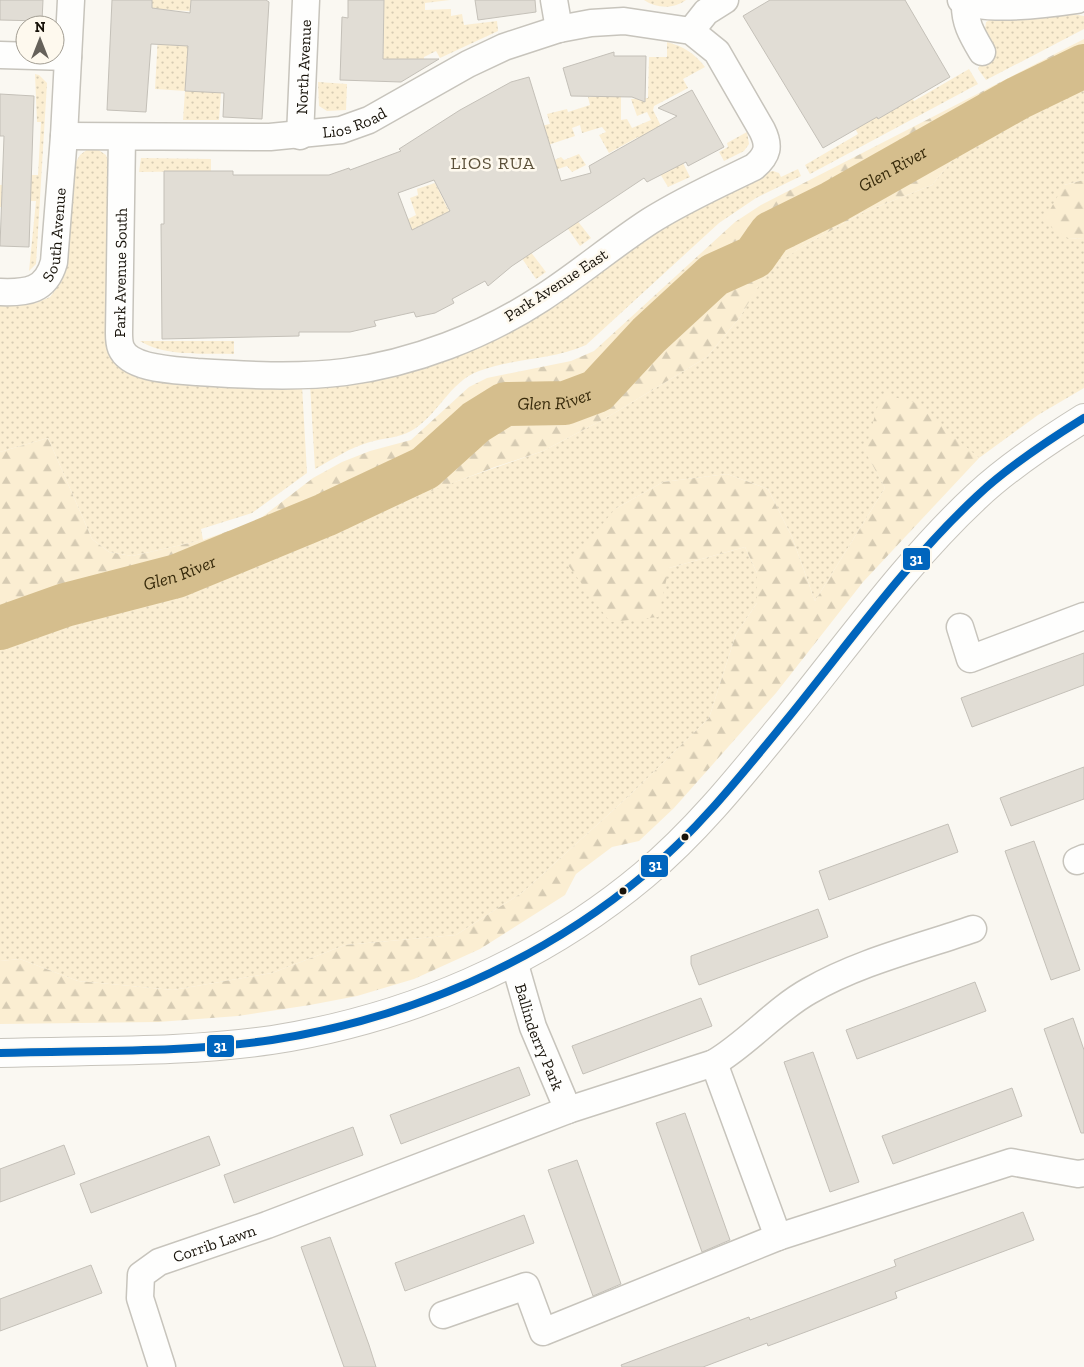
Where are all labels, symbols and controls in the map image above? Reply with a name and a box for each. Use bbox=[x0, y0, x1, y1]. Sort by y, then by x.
north arrow bbox=[15, 15, 65, 65]
text: N bbox=[35, 19, 46, 36]
street label: North Avenue bbox=[291, 19, 315, 115]
street label: Lios Road bbox=[322, 103, 390, 141]
water label: Glen River bbox=[854, 140, 932, 197]
district label: LIOS RUA bbox=[451, 152, 535, 174]
street label: South Avenue bbox=[38, 187, 69, 285]
street label: Park Avenue South bbox=[109, 208, 130, 338]
street label: Park Avenue East bbox=[501, 245, 611, 325]
water label: Glen River bbox=[517, 383, 595, 415]
line badge: 31 bbox=[902, 547, 931, 571]
water label: Glen River bbox=[141, 550, 220, 595]
text: 31 bbox=[909, 551, 923, 568]
unlabelled marker bbox=[680, 832, 690, 842]
line badge: 31 bbox=[640, 854, 669, 878]
text: 31 bbox=[648, 857, 662, 874]
unlabelled marker bbox=[618, 886, 628, 896]
street label: Ballinderry Park bbox=[511, 981, 568, 1094]
line badge: 31 bbox=[206, 1034, 235, 1058]
text: 31 bbox=[213, 1038, 227, 1055]
street label: Corrib Lawn bbox=[170, 1220, 259, 1266]

